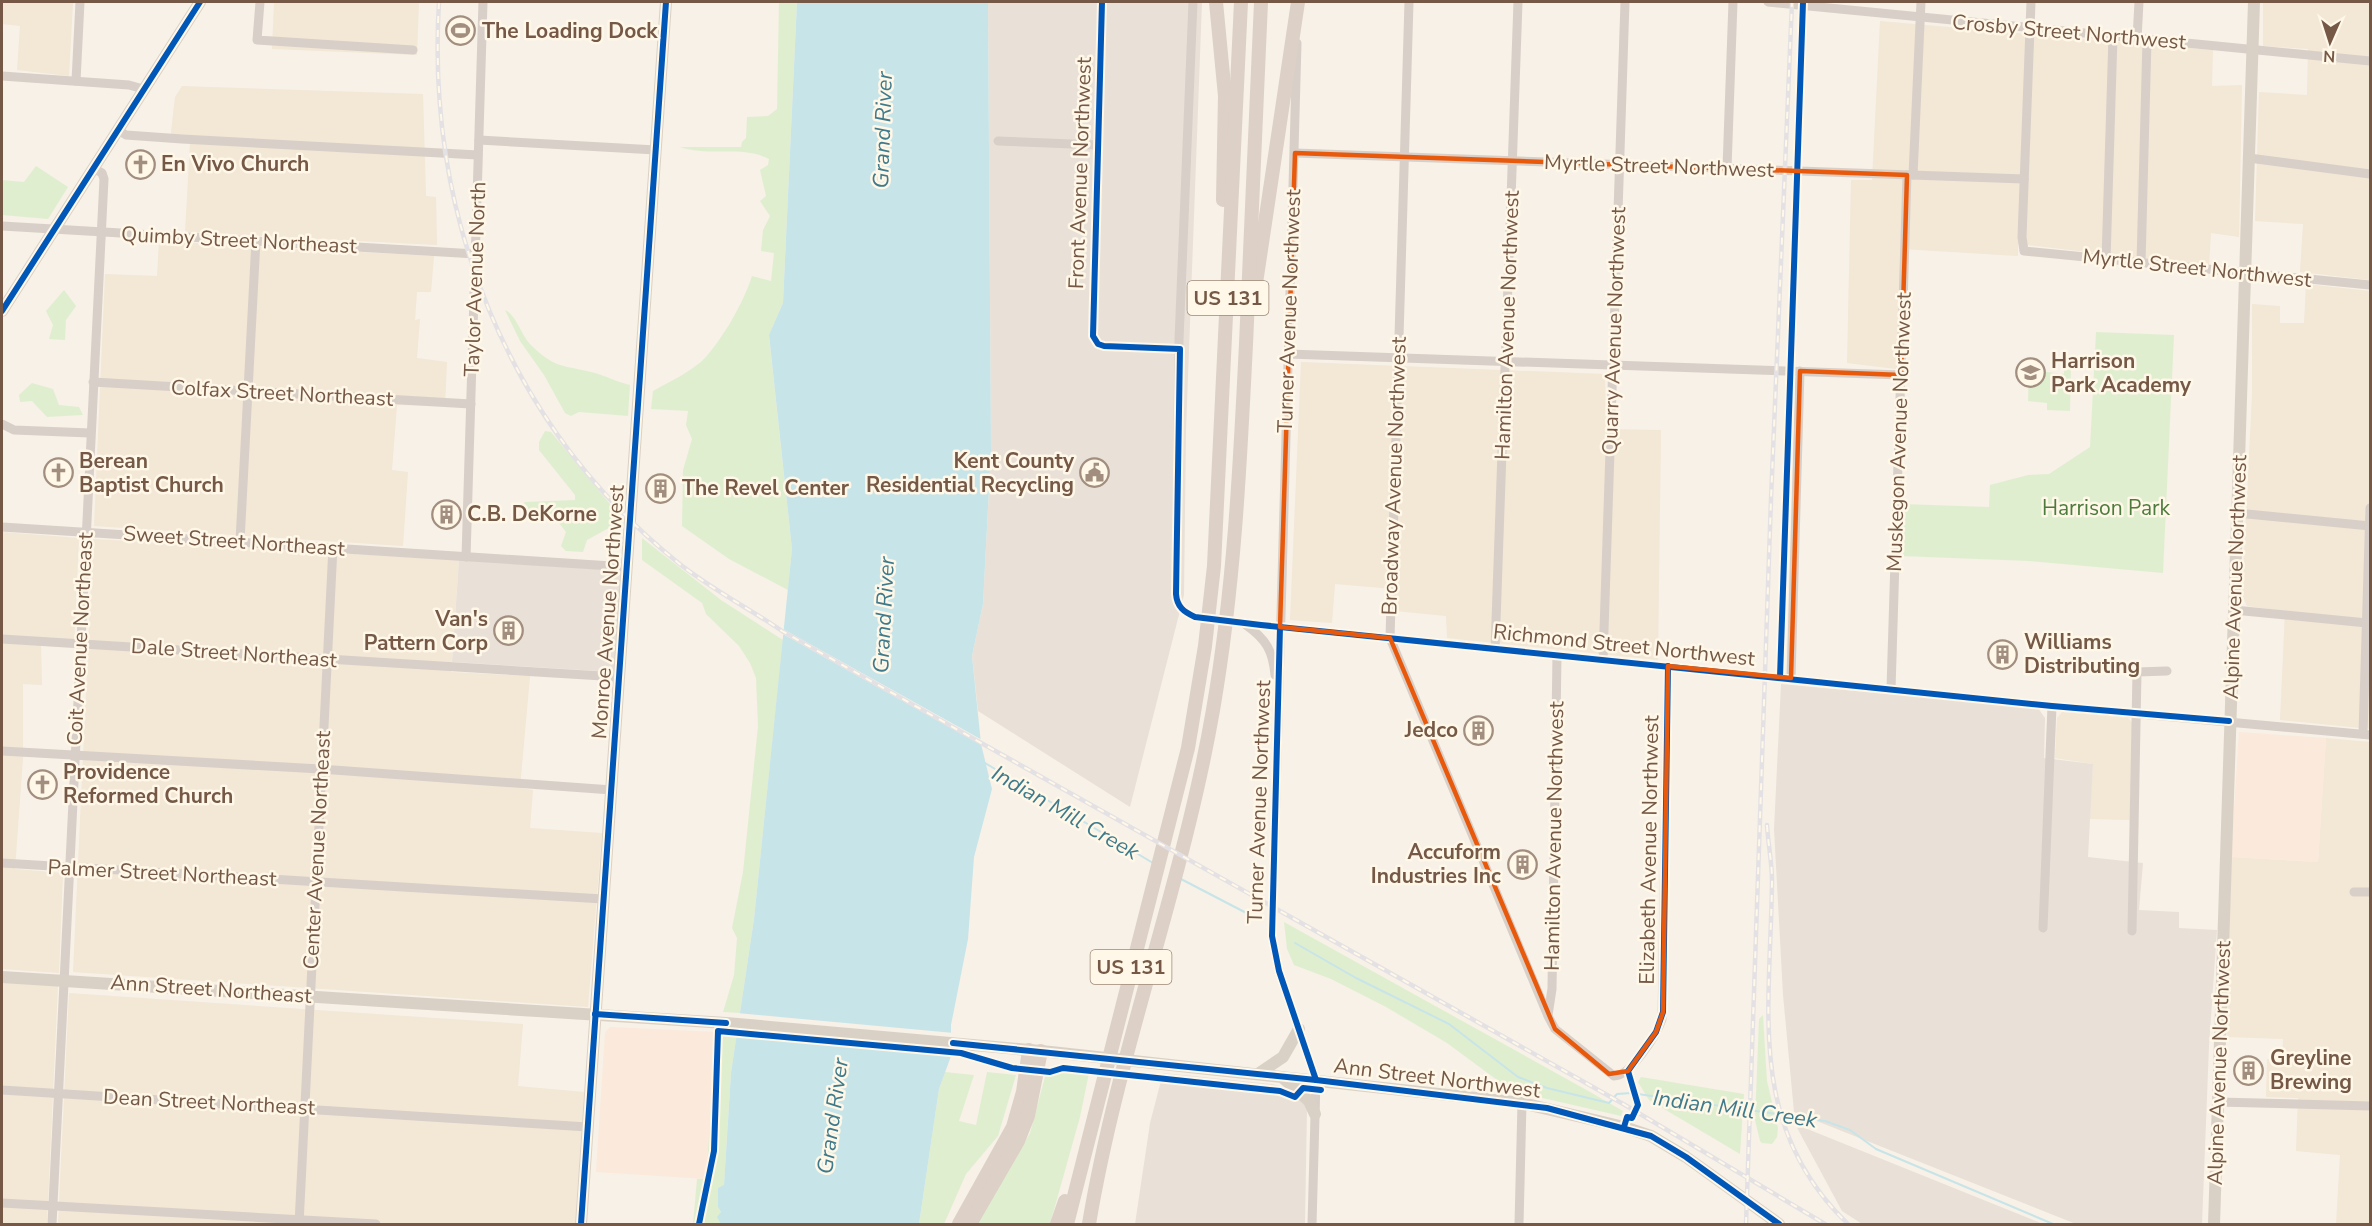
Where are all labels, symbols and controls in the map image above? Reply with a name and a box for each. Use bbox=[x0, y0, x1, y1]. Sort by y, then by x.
street label: Crosby Street Northwest bbox=[1951, 8, 2188, 56]
north arrow bbox=[2300, 12, 2360, 72]
sports icon: The Loading Dock bbox=[445, 15, 477, 47]
place label: The Loading Dock bbox=[482, 17, 658, 45]
text: N bbox=[2323, 45, 2336, 67]
street label: Front Avenue Northwest bbox=[1062, 56, 1098, 290]
water label: Grand River bbox=[866, 70, 900, 189]
church icon: En Vivo Church bbox=[124, 148, 156, 180]
street label: Myrtle Street Northwest bbox=[1544, 148, 1775, 184]
place label: En Vivo Church bbox=[161, 150, 309, 178]
street label: Taylor Avenue North bbox=[458, 181, 492, 377]
street label: Turner Avenue Northwest bbox=[1271, 188, 1307, 433]
street label: Hamilton Avenue Northwest bbox=[1488, 189, 1526, 460]
street label: Quarry Avenue Northwest bbox=[1596, 206, 1632, 456]
street label: Quimby Street Northeast bbox=[120, 220, 358, 260]
street label: Myrtle Street Northwest bbox=[2081, 242, 2313, 294]
road number: US 131 bbox=[1188, 281, 1268, 315]
street label: Muskegon Avenue Northwest bbox=[1880, 291, 1918, 572]
street label: Broadway Avenue Northwest bbox=[1375, 336, 1413, 616]
place label: Harrison Park Academy bbox=[2051, 347, 2192, 399]
school or university icon: Harrison Park Academy bbox=[2014, 357, 2046, 389]
street label: Colfax Street Northeast bbox=[170, 373, 394, 413]
place label: Berean Baptist Church bbox=[79, 447, 224, 499]
place label: Kent County Residential Recycling bbox=[866, 447, 1075, 499]
street label: Alpine Avenue Northwest bbox=[2217, 454, 2253, 700]
church icon: Berean Baptist Church bbox=[42, 457, 74, 489]
public building icon: Kent County Residential Recycling bbox=[1079, 457, 1111, 489]
building icon: The Revel Center bbox=[645, 472, 677, 504]
place label: The Revel Center bbox=[682, 474, 850, 502]
street label: Monroe Avenue Northwest bbox=[585, 483, 631, 740]
park label: Harrison Park bbox=[2042, 494, 2171, 522]
building icon: C.B. DeKorne bbox=[430, 498, 462, 530]
place label: C.B. DeKorne bbox=[467, 500, 597, 528]
street label: Sweet Street Northeast bbox=[122, 519, 346, 563]
street label: Coit Avenue Northeast bbox=[60, 531, 100, 746]
water label: Grand River bbox=[866, 555, 902, 674]
place label: Van's Pattern Corp bbox=[364, 605, 488, 657]
building icon: Van's Pattern Corp bbox=[493, 615, 525, 647]
street label: Richmond Street Northwest bbox=[1492, 617, 1757, 673]
place label: Williams Distributing bbox=[2024, 628, 2140, 680]
street label: Dale Street Northeast bbox=[130, 632, 339, 674]
building icon: Williams Distributing bbox=[1987, 638, 2019, 670]
street label: Turner Avenue Northwest bbox=[1241, 679, 1277, 924]
street label: Hamilton Avenue Northwest bbox=[1538, 700, 1570, 971]
building icon: Jedco bbox=[1463, 714, 1495, 746]
street label: Elizabeth Avenue Northwest bbox=[1633, 714, 1665, 985]
place label: Jedco bbox=[1404, 716, 1458, 744]
street label: Center Avenue Northeast bbox=[297, 729, 337, 970]
place label: Providence Reformed Church bbox=[63, 758, 233, 810]
water label: Indian Mill Creek bbox=[986, 759, 1145, 868]
church icon: Providence Reformed Church bbox=[26, 768, 58, 800]
place label: Accuform Industries Inc bbox=[1371, 838, 1501, 890]
building icon: Accuform Industries Inc bbox=[1506, 848, 1538, 880]
street label: Palmer Street Northeast bbox=[47, 853, 278, 893]
street label: Alpine Avenue Northwest bbox=[2201, 940, 2237, 1186]
road number: US 131 bbox=[1090, 950, 1172, 984]
street label: Ann Street Northeast bbox=[110, 968, 313, 1010]
place label: Greyline Brewing bbox=[2270, 1044, 2352, 1096]
street label: Ann Street Northwest bbox=[1332, 1051, 1542, 1105]
building icon: Greyline Brewing bbox=[2233, 1054, 2265, 1086]
water label: Grand River bbox=[810, 1055, 856, 1176]
street label: Dean Street Northeast bbox=[102, 1082, 316, 1122]
water label: Indian Mill Creek bbox=[1651, 1083, 1820, 1135]

